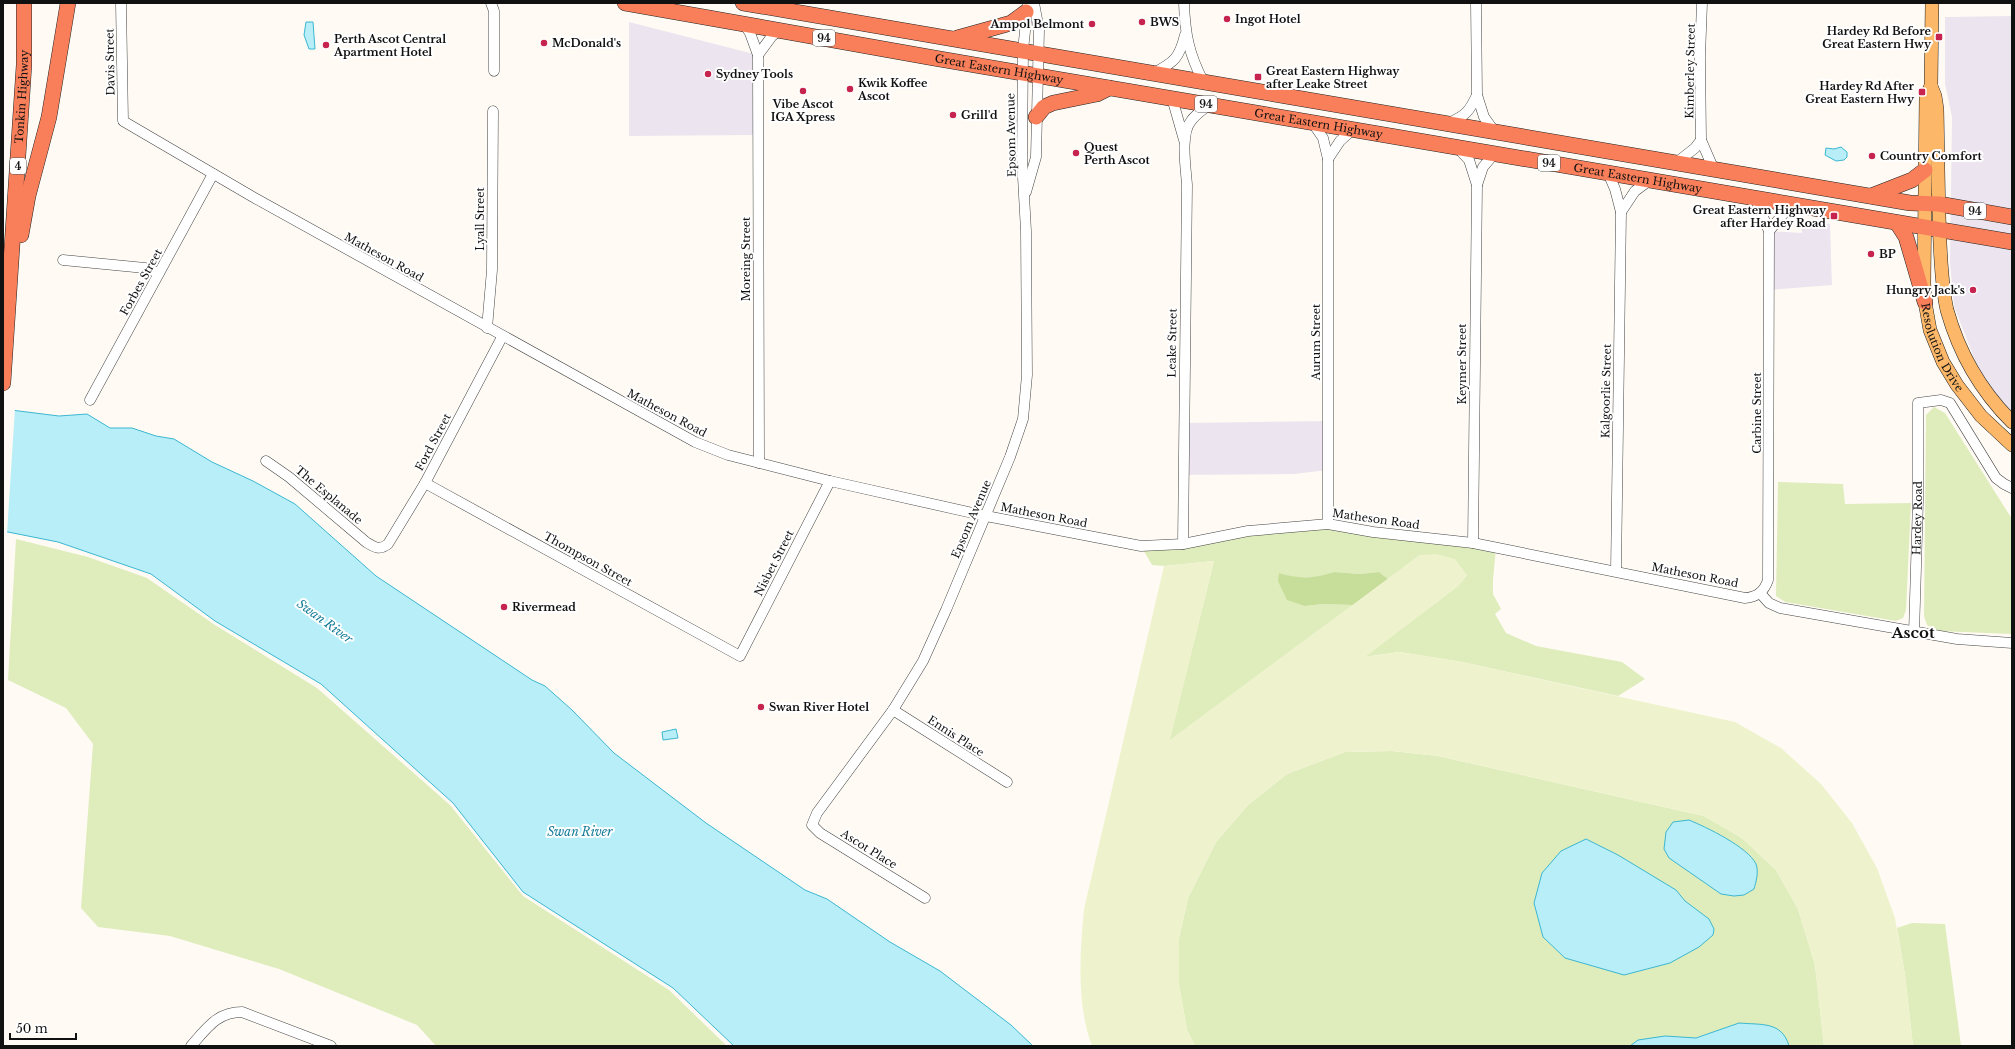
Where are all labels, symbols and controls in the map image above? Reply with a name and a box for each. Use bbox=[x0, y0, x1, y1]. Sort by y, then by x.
place label: Ingot Hotel bbox=[1235, 12, 1301, 26]
marker: Ingot Hotel bbox=[1222, 14, 1232, 24]
place label: BWS bbox=[1150, 15, 1179, 29]
place label: Ampol Belmont bbox=[989, 17, 1085, 31]
marker: BWS bbox=[1137, 17, 1147, 27]
marker: Ampol Belmont bbox=[1087, 19, 1097, 29]
street label: Kimberley Street bbox=[1682, 22, 1698, 119]
place label: Hardey Rd Before Great Eastern Hwy bbox=[1822, 24, 1932, 51]
street label: Davis Street bbox=[102, 27, 118, 96]
road number: 94 bbox=[813, 30, 835, 46]
place label: Perth Ascot Central Apartment Hotel bbox=[333, 32, 446, 59]
marker: Hardey Rd Before Great Eastern Hwy bbox=[1934, 32, 1944, 42]
place label: McDonald's bbox=[552, 36, 621, 50]
marker: McDonald's bbox=[539, 38, 549, 48]
marker: Perth Ascot Central Apartment Hotel bbox=[321, 40, 331, 50]
street label: Tonkin Highway bbox=[12, 50, 31, 144]
street label: Great Eastern Highway bbox=[934, 51, 1065, 87]
place label: Great Eastern Highway after Leake Street bbox=[1266, 64, 1400, 91]
place label: Sydney Tools bbox=[716, 67, 793, 81]
marker: Sydney Tools bbox=[703, 69, 713, 79]
marker: Great Eastern Highway after Leake Street bbox=[1253, 72, 1263, 82]
place label: Kwik Koffee Ascot bbox=[857, 76, 928, 103]
place label: Hardey Rd After Great Eastern Hwy bbox=[1805, 79, 1915, 106]
marker: Kwik Koffee Ascot bbox=[845, 84, 855, 94]
marker: Vibe Ascot IGA Xpress bbox=[798, 86, 808, 96]
marker: Hardey Rd After Great Eastern Hwy bbox=[1917, 87, 1927, 97]
street label: Epsom Avenue bbox=[1003, 93, 1019, 177]
road number: 94 bbox=[1195, 96, 1217, 112]
place label: Vibe Ascot IGA Xpress bbox=[771, 97, 835, 124]
street label: Great Eastern Highway bbox=[1253, 106, 1384, 141]
place label: Grill'd bbox=[961, 108, 998, 122]
marker: Grill'd bbox=[948, 110, 958, 120]
place label: Quest Perth Ascot bbox=[1084, 140, 1151, 167]
marker: Quest Perth Ascot bbox=[1071, 148, 1081, 158]
place label: Country Comfort bbox=[1880, 149, 1982, 163]
marker: Country Comfort bbox=[1867, 151, 1877, 161]
road number: 94 bbox=[1538, 155, 1560, 171]
road number: 4 bbox=[10, 158, 26, 174]
street label: Great Eastern Highway bbox=[1573, 160, 1703, 196]
street label: Lyall Street bbox=[473, 186, 487, 251]
place label: Great Eastern Highway after Hardey Road bbox=[1693, 203, 1827, 230]
road number: 94 bbox=[1964, 203, 1986, 219]
marker: Great Eastern Highway after Hardey Road bbox=[1829, 211, 1839, 221]
street label: Moreing Street bbox=[739, 216, 753, 301]
street label: Matheson Road bbox=[342, 229, 427, 285]
street label: Forbes Street bbox=[117, 245, 165, 318]
place label: BP bbox=[1879, 247, 1896, 261]
marker: BP bbox=[1866, 249, 1876, 259]
place label: Hungry Jack's bbox=[1886, 283, 1965, 297]
marker: Hungry Jack's bbox=[1968, 285, 1978, 295]
street label: Resolution Drive bbox=[1918, 302, 1967, 395]
street label: Aurum Street bbox=[1309, 303, 1323, 381]
street label: Leake Street bbox=[1164, 307, 1180, 378]
street label: Keymer Street bbox=[1455, 323, 1469, 404]
street label: Kalgoorlie Street bbox=[1598, 343, 1614, 438]
street label: Carbine Street bbox=[1750, 372, 1764, 454]
street label: Matheson Road bbox=[625, 386, 710, 440]
street label: Ford Street bbox=[412, 410, 454, 473]
street label: The Esplanade bbox=[293, 463, 365, 527]
street label: Epsom Avenue bbox=[948, 478, 994, 560]
street label: Hardey Road bbox=[1909, 480, 1925, 555]
street label: Matheson Road bbox=[999, 500, 1089, 530]
street label: Matheson Road bbox=[1331, 506, 1421, 532]
street label: Nisbet Street bbox=[751, 527, 797, 598]
street label: Thompson Street bbox=[541, 529, 635, 589]
street label: Matheson Road bbox=[1650, 560, 1740, 590]
water label: Swan River bbox=[294, 596, 356, 647]
place label: Rivermead bbox=[512, 600, 576, 614]
marker: Rivermead bbox=[499, 602, 509, 612]
district label: Ascot bbox=[1890, 623, 1935, 642]
place label: Swan River Hotel bbox=[769, 700, 869, 714]
marker: Swan River Hotel bbox=[756, 702, 766, 712]
street label: Ennis Place bbox=[925, 713, 987, 759]
water label: Swan River bbox=[547, 824, 613, 839]
street label: Ascot Place bbox=[838, 826, 900, 872]
scale bar bbox=[10, 1015, 76, 1041]
text: 50 m bbox=[16, 1021, 48, 1036]

